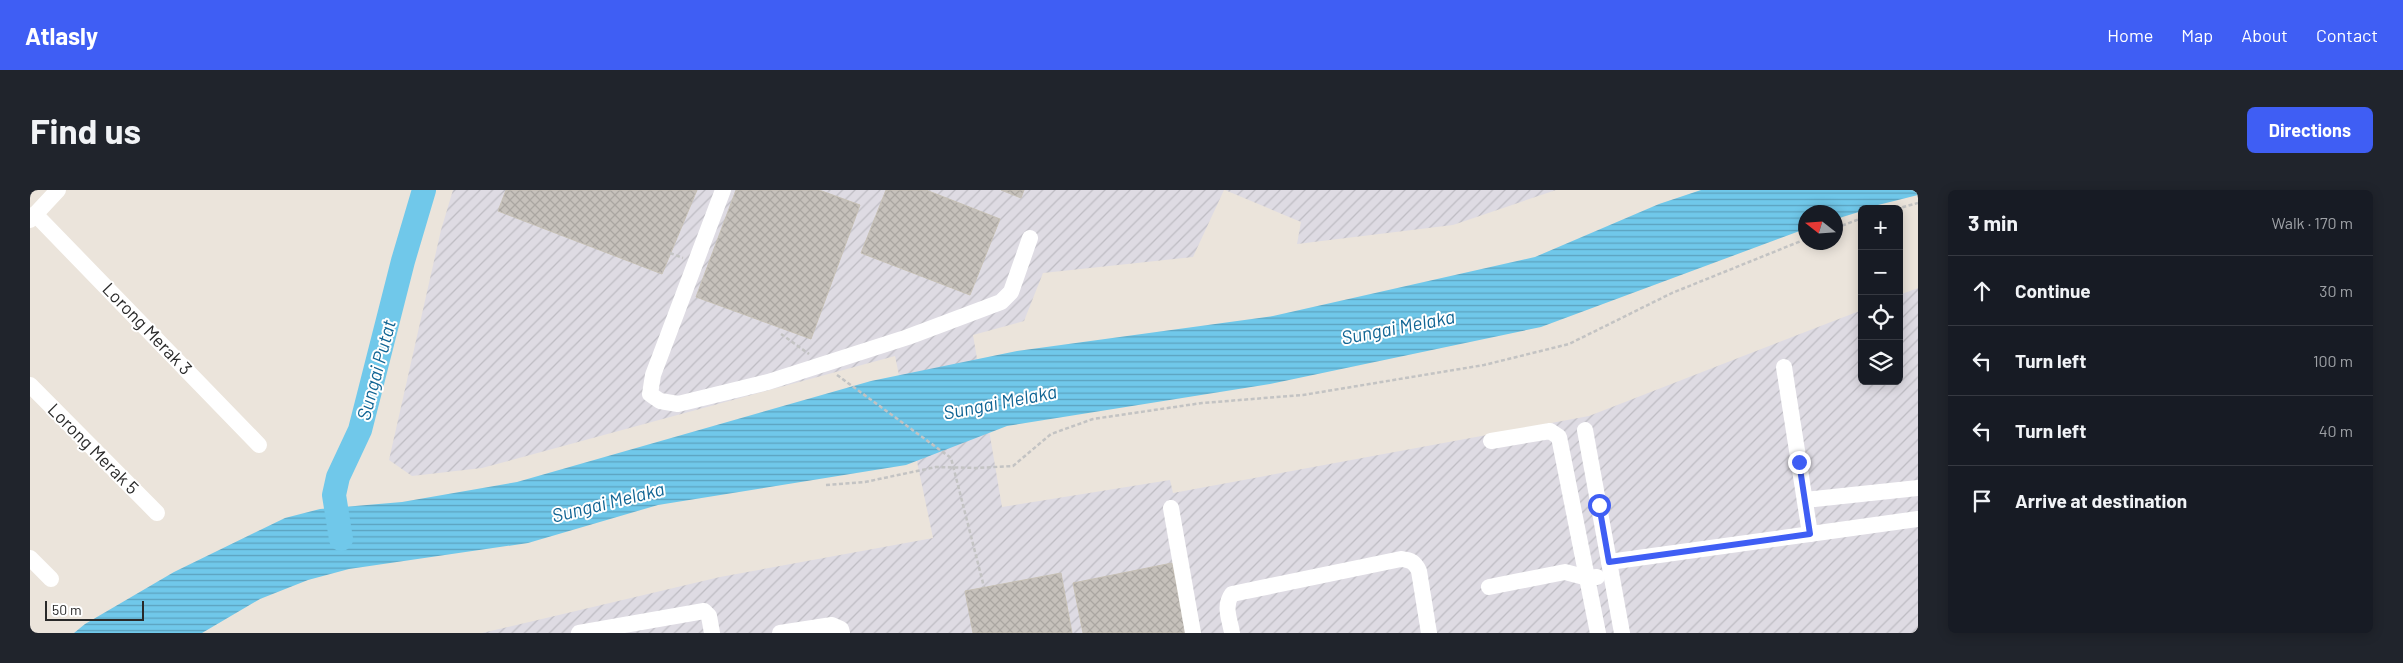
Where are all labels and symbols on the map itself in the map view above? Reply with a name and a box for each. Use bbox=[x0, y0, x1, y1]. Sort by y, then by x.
north arrow bbox=[1798, 205, 1843, 250]
street label: Lorong Merak 3 bbox=[98, 278, 197, 379]
water label: Sungai Melaka bbox=[1339, 304, 1457, 349]
water label: Sungai Putat bbox=[351, 317, 400, 423]
water label: Sungai Melaka bbox=[941, 379, 1059, 424]
street label: Lorong Merak 5 bbox=[44, 398, 144, 498]
route end bbox=[1788, 451, 1811, 474]
water label: Sungai Melaka bbox=[549, 476, 667, 527]
route start bbox=[1588, 494, 1611, 517]
scale bar bbox=[45, 598, 144, 621]

